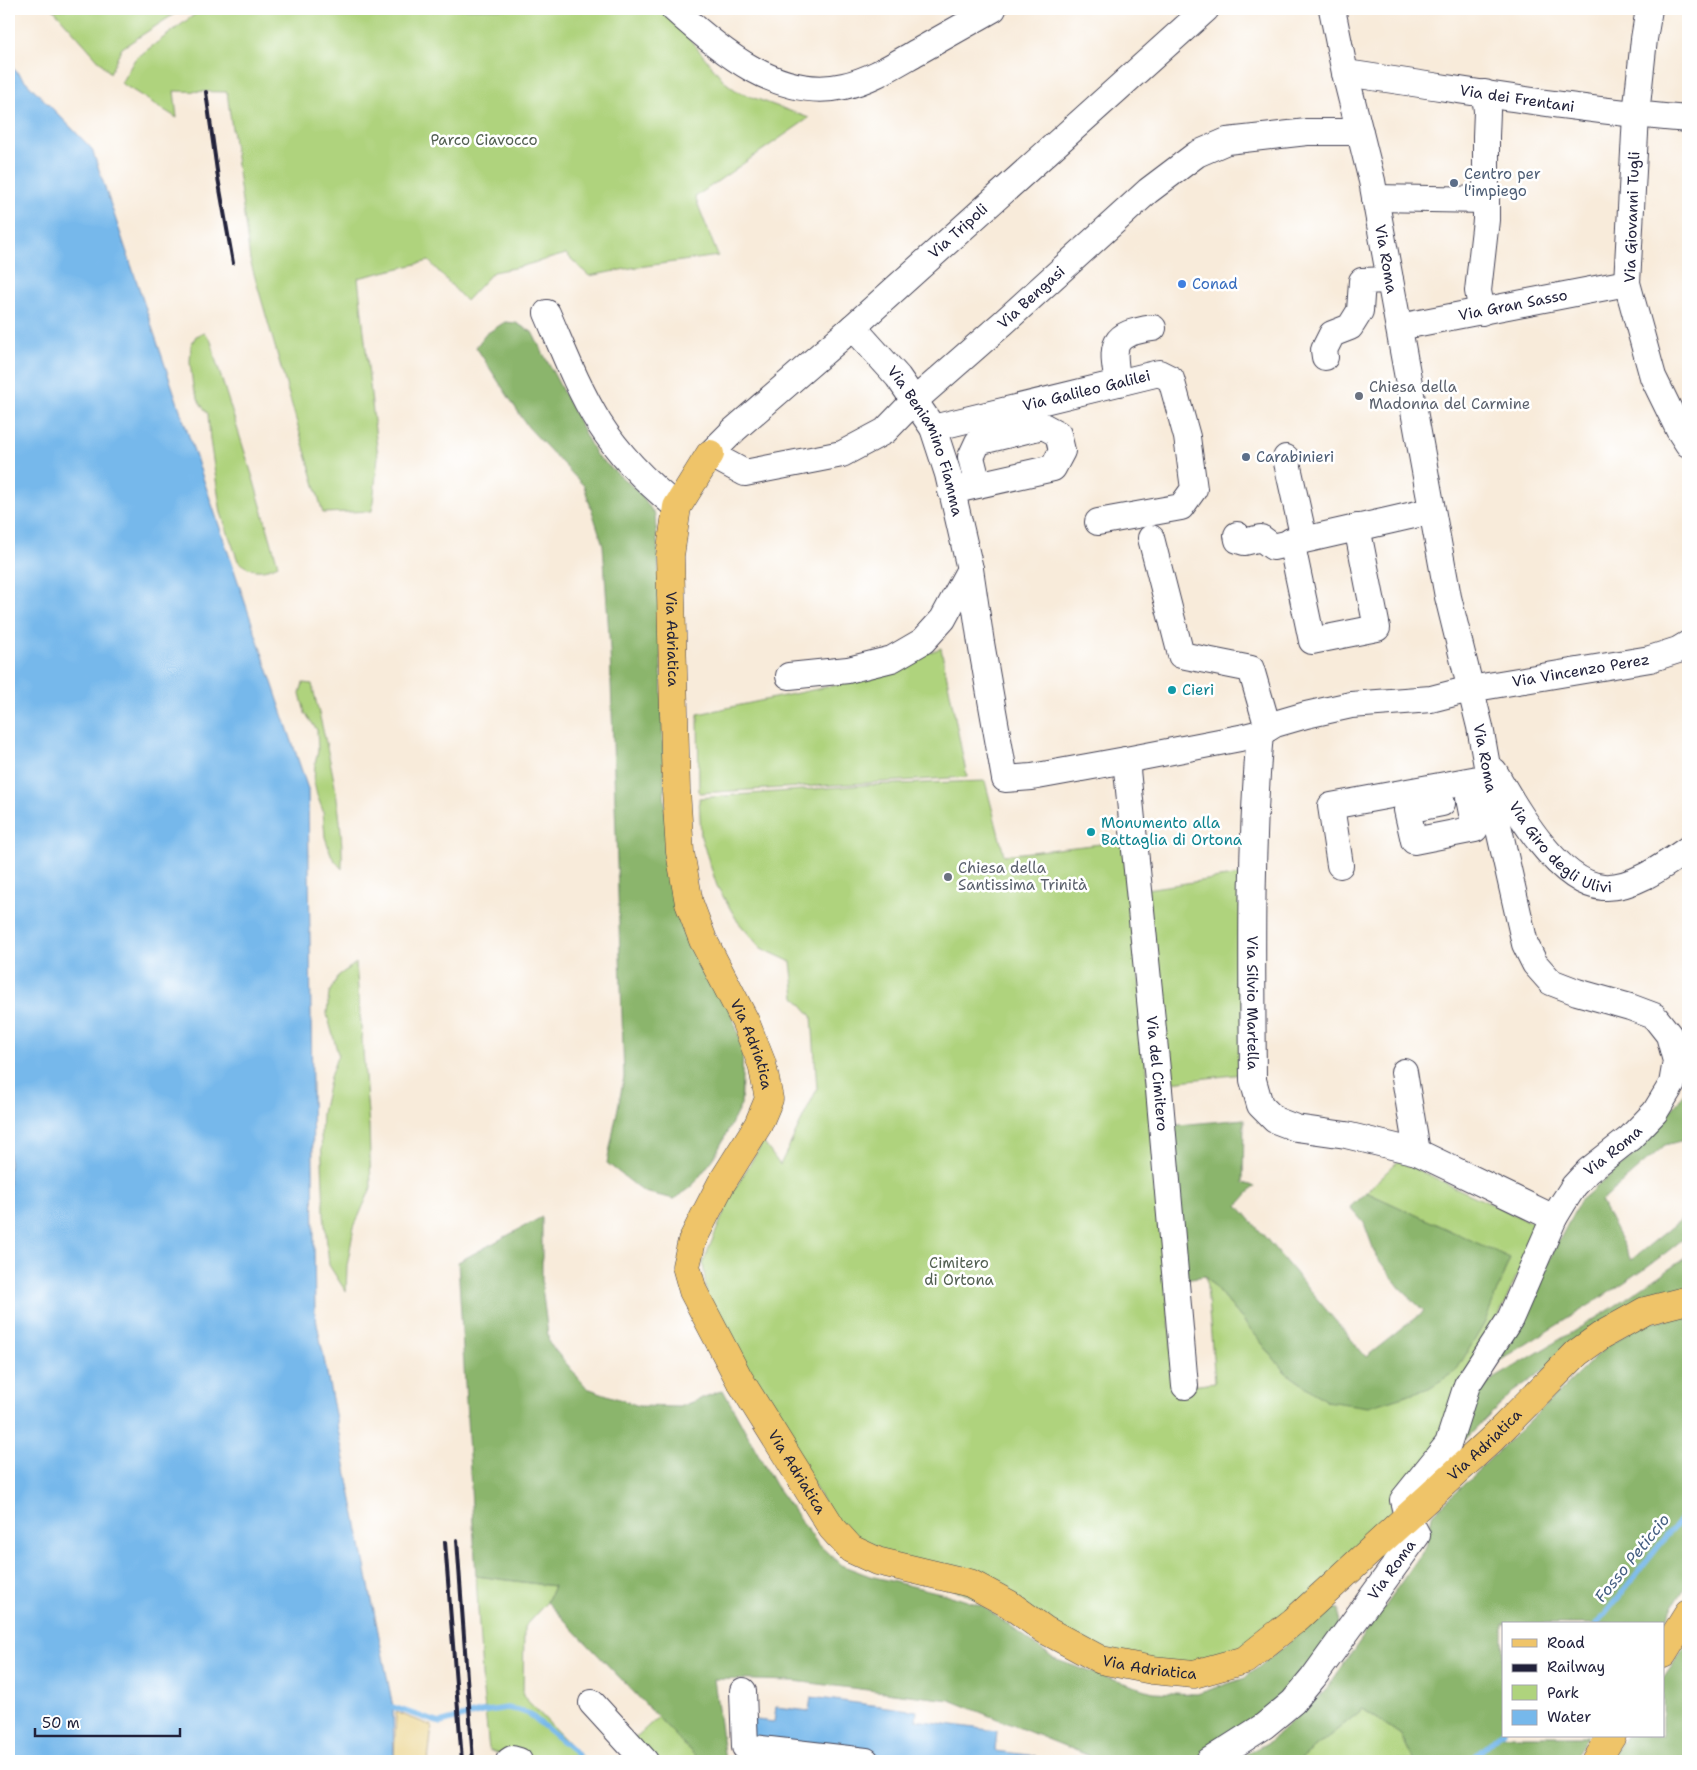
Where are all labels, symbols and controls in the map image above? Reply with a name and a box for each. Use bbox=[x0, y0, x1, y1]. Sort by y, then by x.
street label: Via dei Frentani bbox=[1458, 80, 1576, 117]
park label: Parco Ciavocco bbox=[430, 130, 538, 150]
street label: Via Giovanni Tugli bbox=[1620, 151, 1644, 283]
place label: Centro per l'impiego bbox=[1464, 164, 1541, 201]
marker: Centro per l'impiego bbox=[1448, 177, 1460, 189]
street label: Via Tripoli bbox=[924, 199, 992, 263]
street label: Via Roma bbox=[1370, 223, 1402, 296]
street label: Via Bengasi bbox=[993, 261, 1069, 333]
place label: Conad bbox=[1192, 274, 1238, 294]
marker: Conad bbox=[1176, 278, 1188, 290]
street label: Via Gran Sasso bbox=[1457, 285, 1569, 325]
street label: Via Beniamino Fiamma bbox=[883, 362, 968, 519]
street label: Via Galileo Galilei bbox=[1021, 365, 1152, 416]
place label: Chiesa della Madonna del Carmine bbox=[1369, 377, 1530, 414]
marker: Chiesa della Madonna del Carmine bbox=[1353, 390, 1365, 402]
place label: Carabinieri bbox=[1256, 447, 1334, 467]
marker: Carabinieri bbox=[1240, 451, 1252, 463]
street label: Via Adriatica bbox=[661, 591, 683, 688]
street label: Via Vincenzo Perez bbox=[1511, 649, 1651, 692]
place label: Cieri bbox=[1182, 680, 1214, 700]
marker: Cieri bbox=[1166, 684, 1178, 696]
street label: Via Roma bbox=[1469, 722, 1502, 795]
street label: Via Giro degli Ulivi bbox=[1504, 797, 1612, 897]
place label: Monumento alla Battaglia di Ortona bbox=[1101, 813, 1243, 850]
marker: Monumento alla Battaglia di Ortona bbox=[1085, 826, 1097, 838]
place label: Chiesa della Santissima Trinità bbox=[958, 858, 1088, 895]
marker: Chiesa della Santissima Trinità bbox=[942, 871, 954, 883]
street label: Via Silvio Martella bbox=[1242, 936, 1263, 1071]
street label: Via Adriatica bbox=[725, 996, 777, 1092]
street label: Via del Cimitero bbox=[1142, 1015, 1173, 1132]
street label: Via Roma bbox=[1580, 1121, 1647, 1181]
park label: Cimitero di Ortona bbox=[924, 1253, 995, 1290]
street label: Via Adriatica bbox=[1443, 1404, 1526, 1485]
street label: Via Adriatica bbox=[763, 1426, 831, 1518]
water label: Fosso Peticcio bbox=[1590, 1509, 1674, 1607]
street label: Via Roma bbox=[1363, 1535, 1421, 1604]
legend bbox=[1502, 1622, 1664, 1738]
text: Road bbox=[1547, 1633, 1585, 1653]
street label: Via Adriatica bbox=[1100, 1650, 1198, 1684]
text: Railway bbox=[1547, 1657, 1605, 1677]
text: Park bbox=[1547, 1683, 1579, 1703]
scale bar bbox=[35, 1705, 180, 1737]
text: Water bbox=[1547, 1707, 1591, 1727]
text: 50 m bbox=[42, 1713, 80, 1733]

